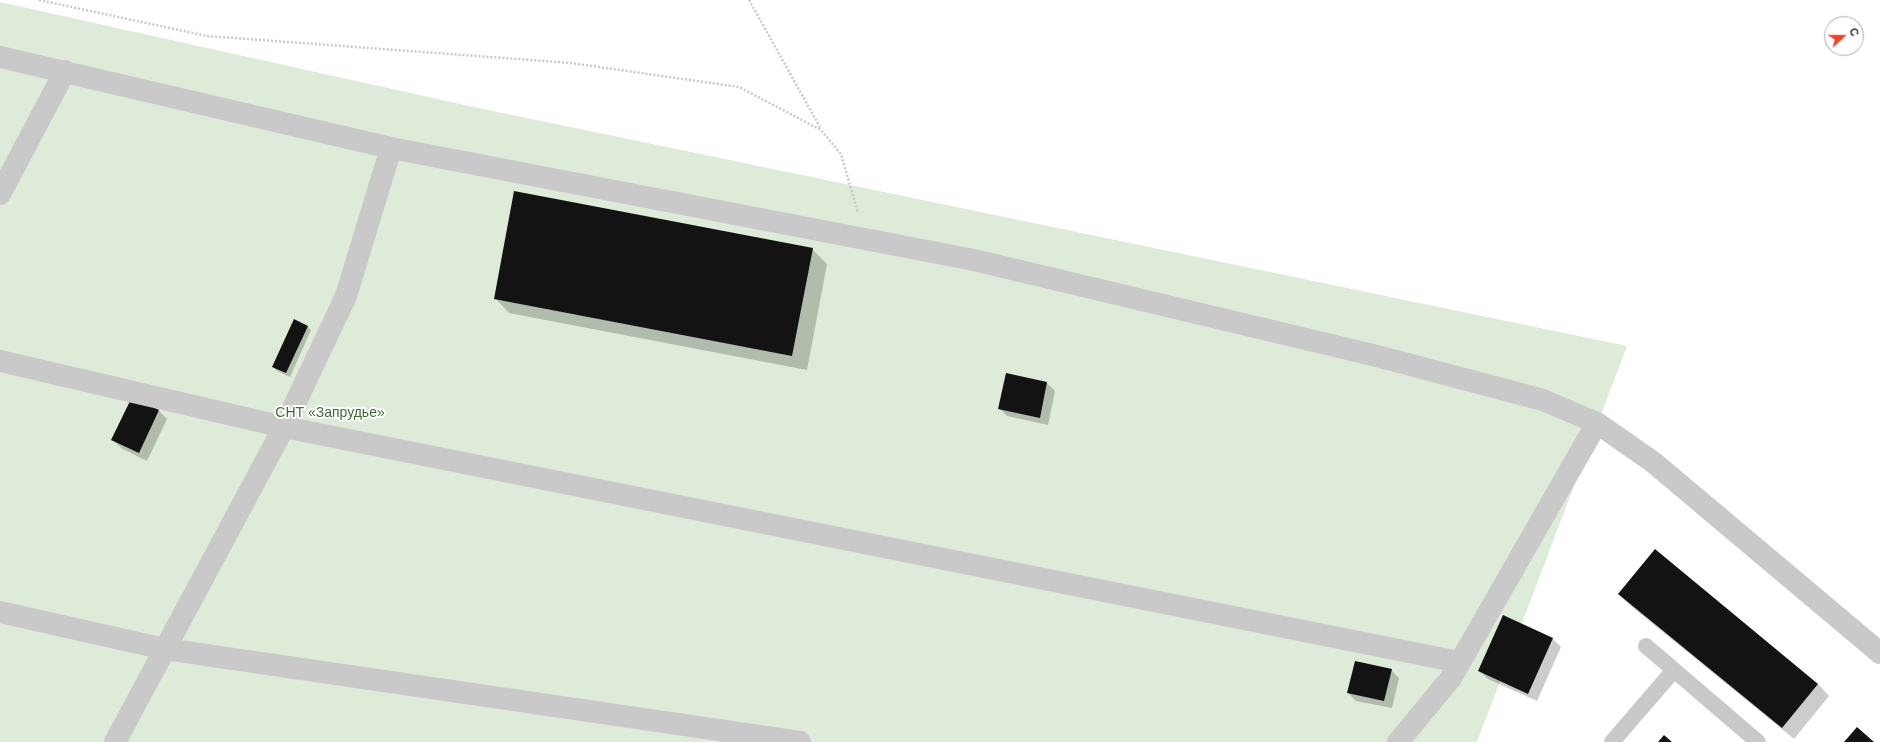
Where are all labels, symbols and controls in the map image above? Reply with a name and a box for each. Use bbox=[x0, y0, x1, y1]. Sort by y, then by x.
north arrow bbox=[1824, 16, 1864, 56]
text: С bbox=[1847, 26, 1861, 38]
park label: СНТ «Запрудье» bbox=[275, 405, 385, 421]

